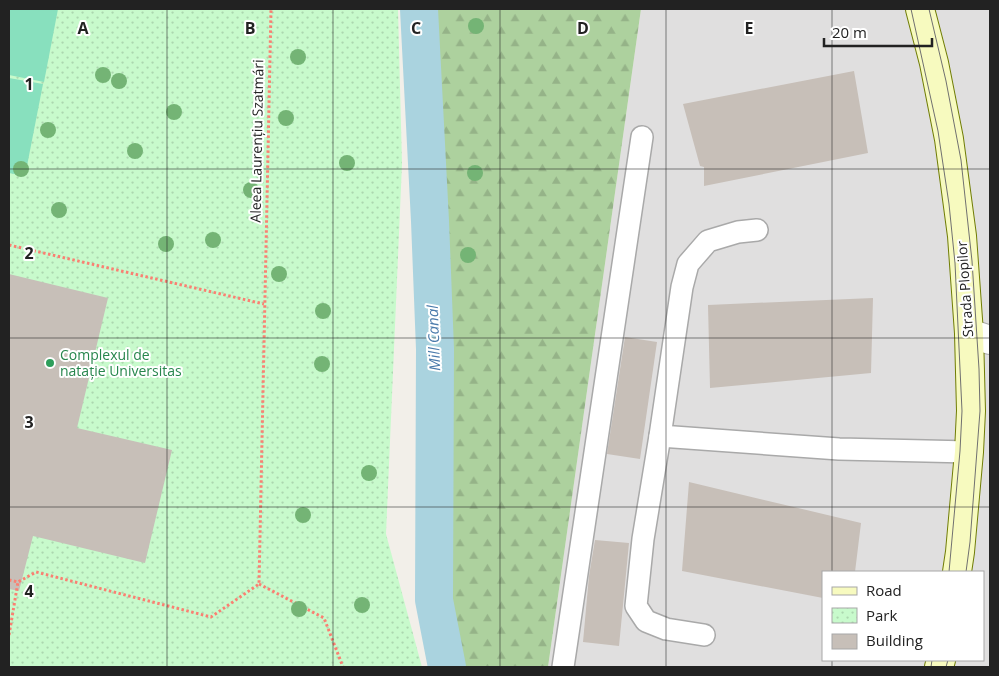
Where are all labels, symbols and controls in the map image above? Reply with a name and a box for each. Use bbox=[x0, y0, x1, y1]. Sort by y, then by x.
scale bar bbox=[824, 15, 932, 47]
text: A bbox=[77, 17, 89, 39]
text: B bbox=[245, 17, 255, 39]
text: C bbox=[411, 17, 421, 39]
text: D bbox=[577, 17, 589, 39]
text: E bbox=[745, 17, 754, 39]
text: 20 m bbox=[832, 22, 867, 42]
street label: Aleea Laurențiu Szatmári bbox=[246, 59, 267, 223]
text: 1 bbox=[24, 73, 34, 95]
street label: Strada Plopilor bbox=[952, 240, 977, 338]
text: 2 bbox=[24, 242, 34, 264]
water label: Mill Canal bbox=[422, 303, 444, 371]
place label: Complexul de natație Universitas bbox=[60, 345, 182, 380]
marker: Complexul de natație Universitas bbox=[44, 357, 56, 369]
text: 3 bbox=[24, 411, 34, 433]
legend bbox=[822, 571, 984, 661]
text: 4 bbox=[24, 580, 34, 602]
text: Road bbox=[866, 580, 902, 600]
text: Park bbox=[866, 605, 897, 625]
text: Building bbox=[866, 630, 923, 650]

